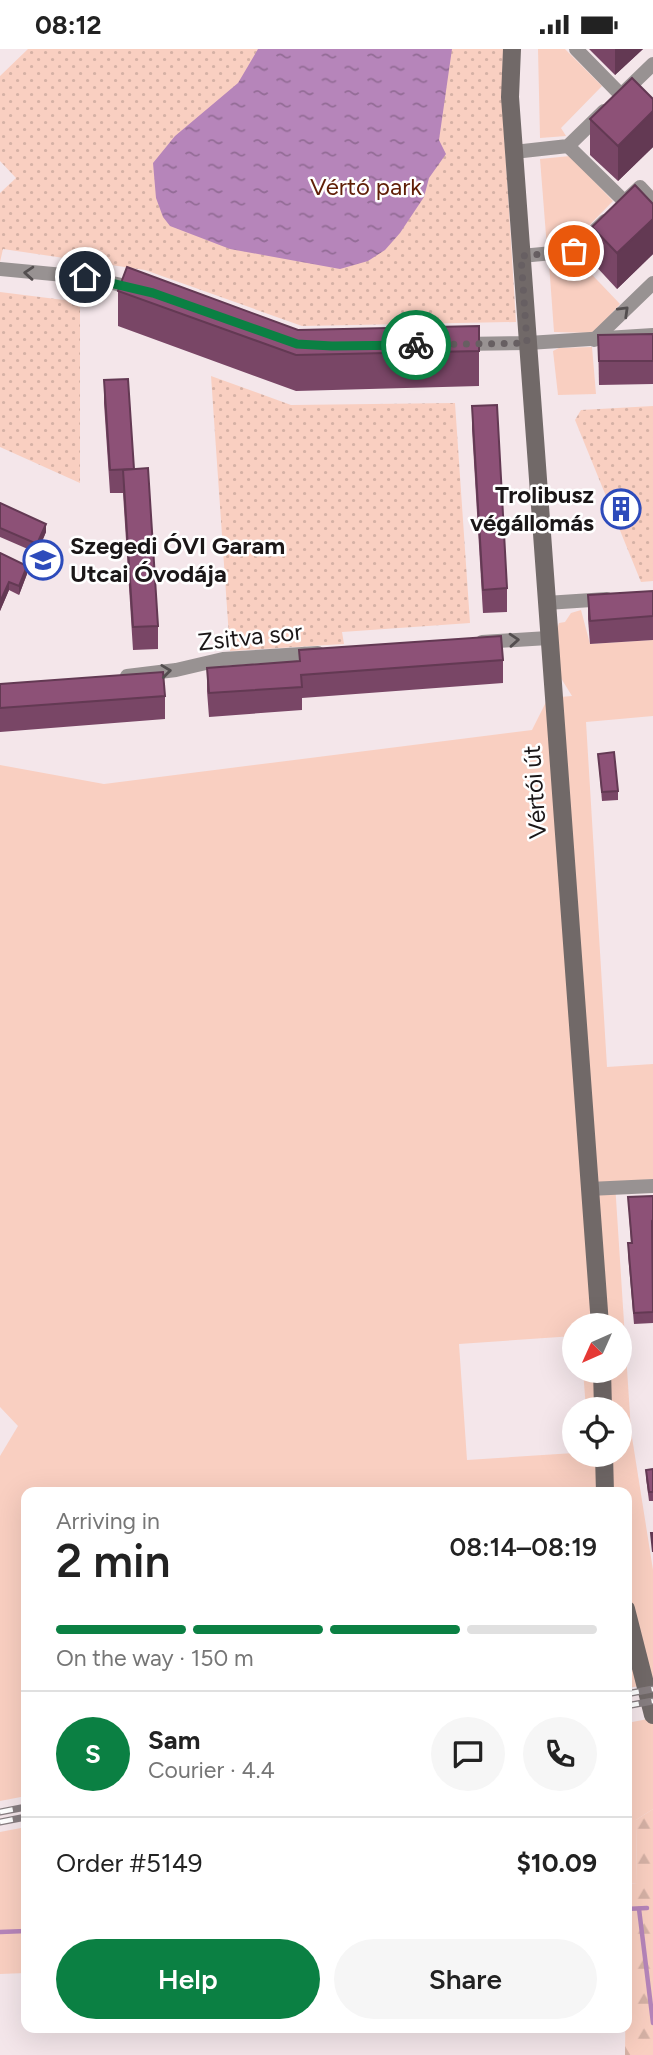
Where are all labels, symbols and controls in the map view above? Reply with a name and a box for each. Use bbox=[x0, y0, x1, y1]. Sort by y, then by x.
text: 08:12 bbox=[35, 9, 102, 41]
park label: Vértó park bbox=[310, 172, 422, 201]
pin bbox=[544, 221, 604, 281]
icon: bag bbox=[555, 232, 593, 270]
pin bbox=[55, 247, 115, 307]
icon: home bbox=[66, 258, 104, 296]
one-way arrow bbox=[23, 266, 34, 281]
one-way arrow bbox=[616, 307, 629, 320]
courier bbox=[381, 310, 451, 380]
icon: bike bbox=[397, 326, 435, 364]
place label: Trolibusz végállomás bbox=[470, 480, 594, 537]
building icon: Trolibusz végállomás bbox=[600, 488, 642, 530]
place label: Szegedi ÓVI Garam Utcai Óvodája bbox=[70, 531, 285, 588]
school or university icon: Szegedi ÓVI Garam Utcai Óvodája bbox=[22, 539, 64, 581]
street label: Zsitva sor bbox=[196, 617, 304, 656]
one-way arrow bbox=[508, 633, 519, 648]
one-way arrow bbox=[160, 664, 171, 679]
street label: Vértói út bbox=[517, 744, 552, 840]
north arrow bbox=[562, 1313, 632, 1383]
map controls bbox=[562, 1313, 632, 1467]
button: locate bbox=[562, 1397, 632, 1467]
text: Arriving in bbox=[56, 1507, 160, 1535]
text: 08:14–08:19 bbox=[450, 1531, 597, 1563]
text: 2 min bbox=[56, 1533, 171, 1589]
text: On the way · 150 m bbox=[56, 1644, 253, 1672]
button: chat bbox=[431, 1717, 505, 1791]
button: phone bbox=[523, 1717, 597, 1791]
text: Sam bbox=[148, 1724, 200, 1756]
text: S bbox=[85, 1738, 101, 1770]
text: Courier · 4.4 bbox=[148, 1756, 275, 1784]
text: Order #5149 bbox=[56, 1847, 203, 1879]
text: $10.09 bbox=[516, 1847, 597, 1879]
button: Help bbox=[56, 1939, 320, 2019]
button: Share bbox=[334, 1939, 597, 2019]

